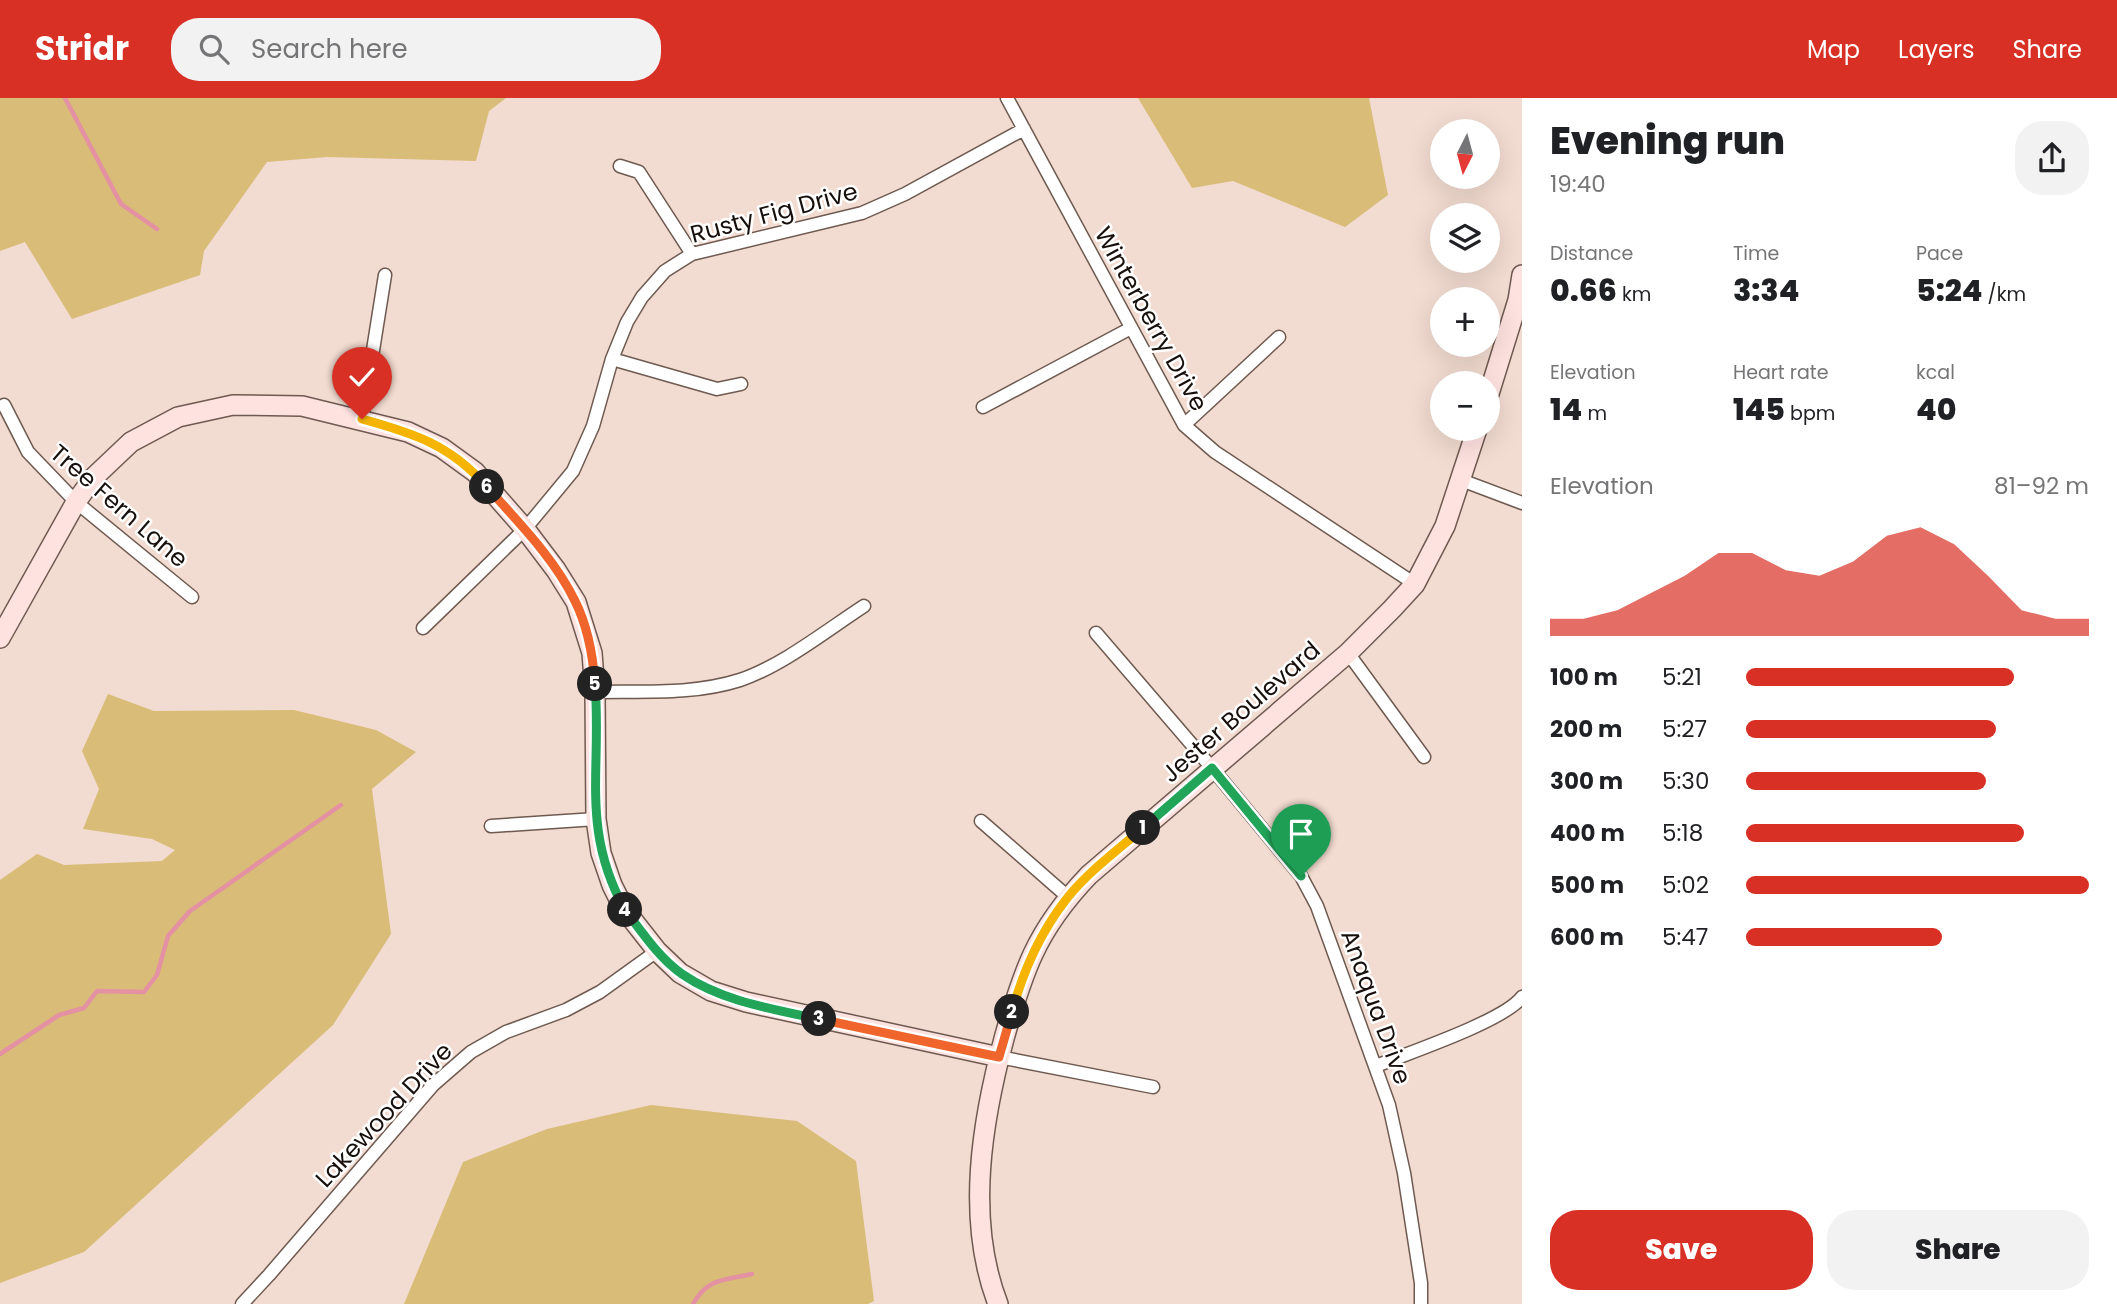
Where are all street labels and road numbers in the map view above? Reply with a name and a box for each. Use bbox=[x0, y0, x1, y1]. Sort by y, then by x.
street label: Rusty Fig Drive bbox=[687, 174, 861, 251]
street label: Winterberry Drive bbox=[1087, 221, 1216, 417]
street label: Tree Fern Lane bbox=[43, 437, 195, 575]
street label: Jester Boulevard bbox=[1154, 634, 1327, 790]
street label: Anaqua Drive bbox=[1333, 925, 1420, 1089]
street label: Lakewood Drive bbox=[308, 1035, 459, 1194]

